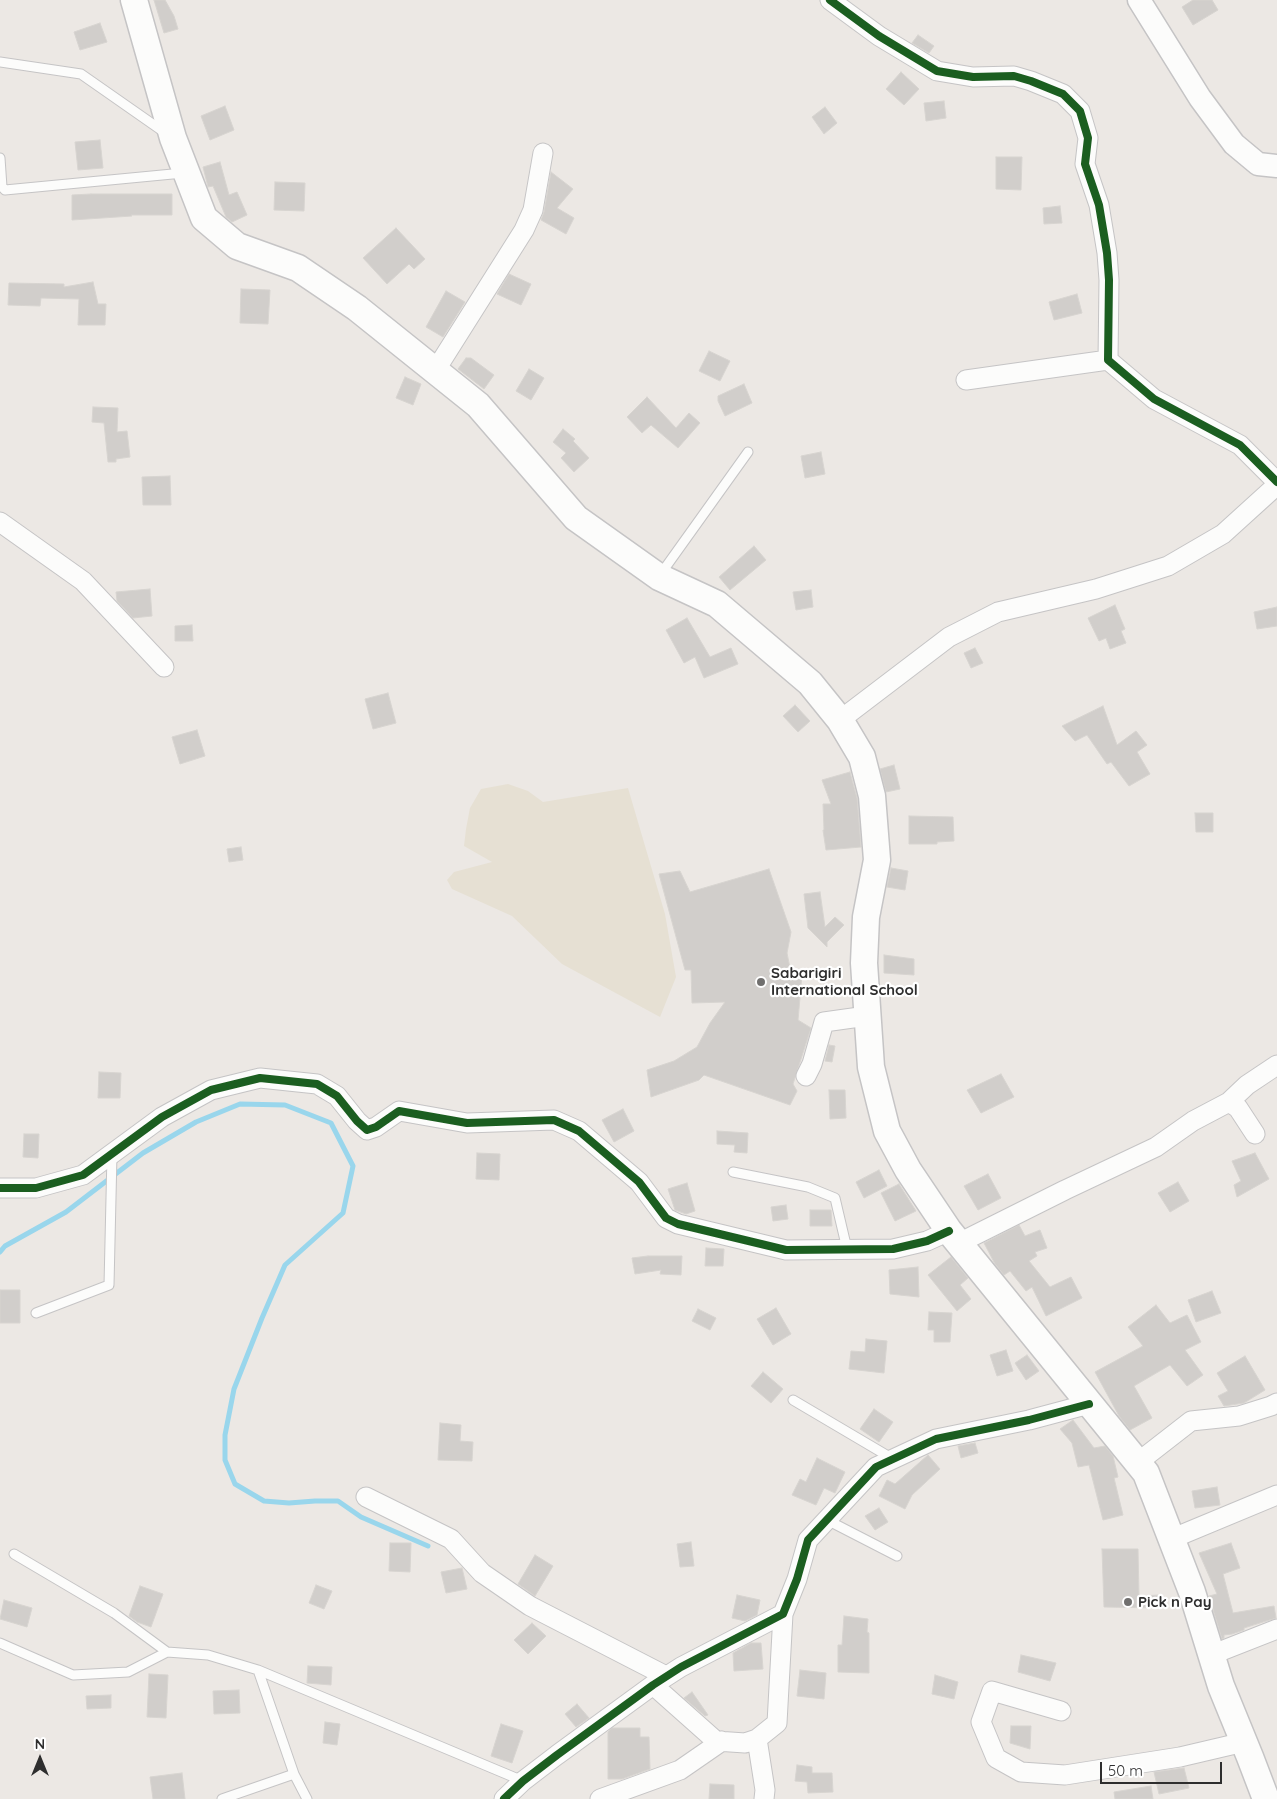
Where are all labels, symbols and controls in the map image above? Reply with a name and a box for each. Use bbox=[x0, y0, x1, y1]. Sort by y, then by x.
place label: Sabarigiri International School bbox=[771, 964, 918, 999]
marker: Sabarigiri International School bbox=[755, 976, 767, 988]
place label: Pick n Pay bbox=[1138, 1593, 1211, 1611]
marker: Pick n Pay bbox=[1122, 1596, 1134, 1608]
north arrow bbox=[15, 1734, 65, 1784]
text: N bbox=[35, 1735, 45, 1753]
scale bar bbox=[1102, 1752, 1224, 1784]
text: 50 m bbox=[1108, 1761, 1143, 1780]

